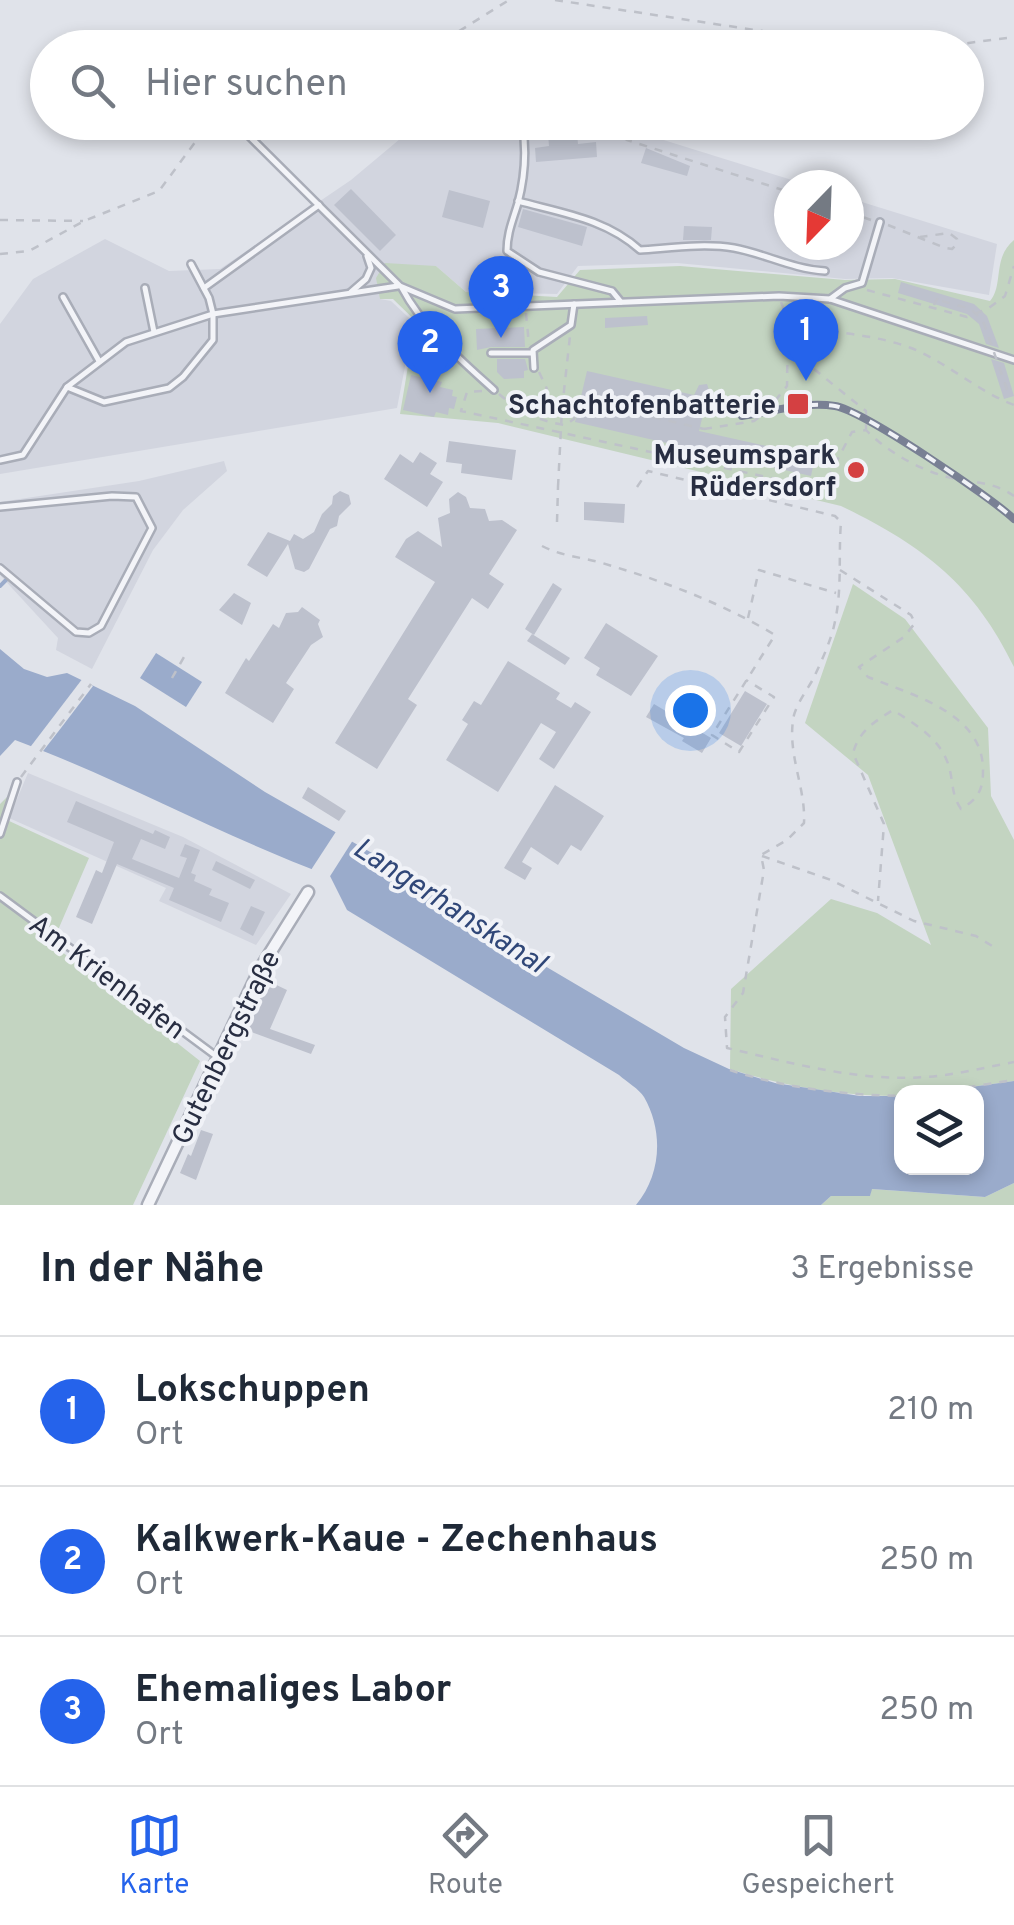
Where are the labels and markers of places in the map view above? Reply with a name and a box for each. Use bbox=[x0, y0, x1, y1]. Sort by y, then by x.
pin: 3 bbox=[468, 255, 534, 338]
pin: 1 bbox=[774, 298, 838, 381]
pin: 2 bbox=[398, 310, 462, 393]
place label: Schachtofenbatterie bbox=[508, 389, 776, 425]
marker: Schachtofenbatterie bbox=[785, 391, 811, 417]
place label: Museumspark Rüdersdorf bbox=[653, 439, 836, 507]
marker: Museumspark Rüdersdorf bbox=[845, 459, 867, 481]

